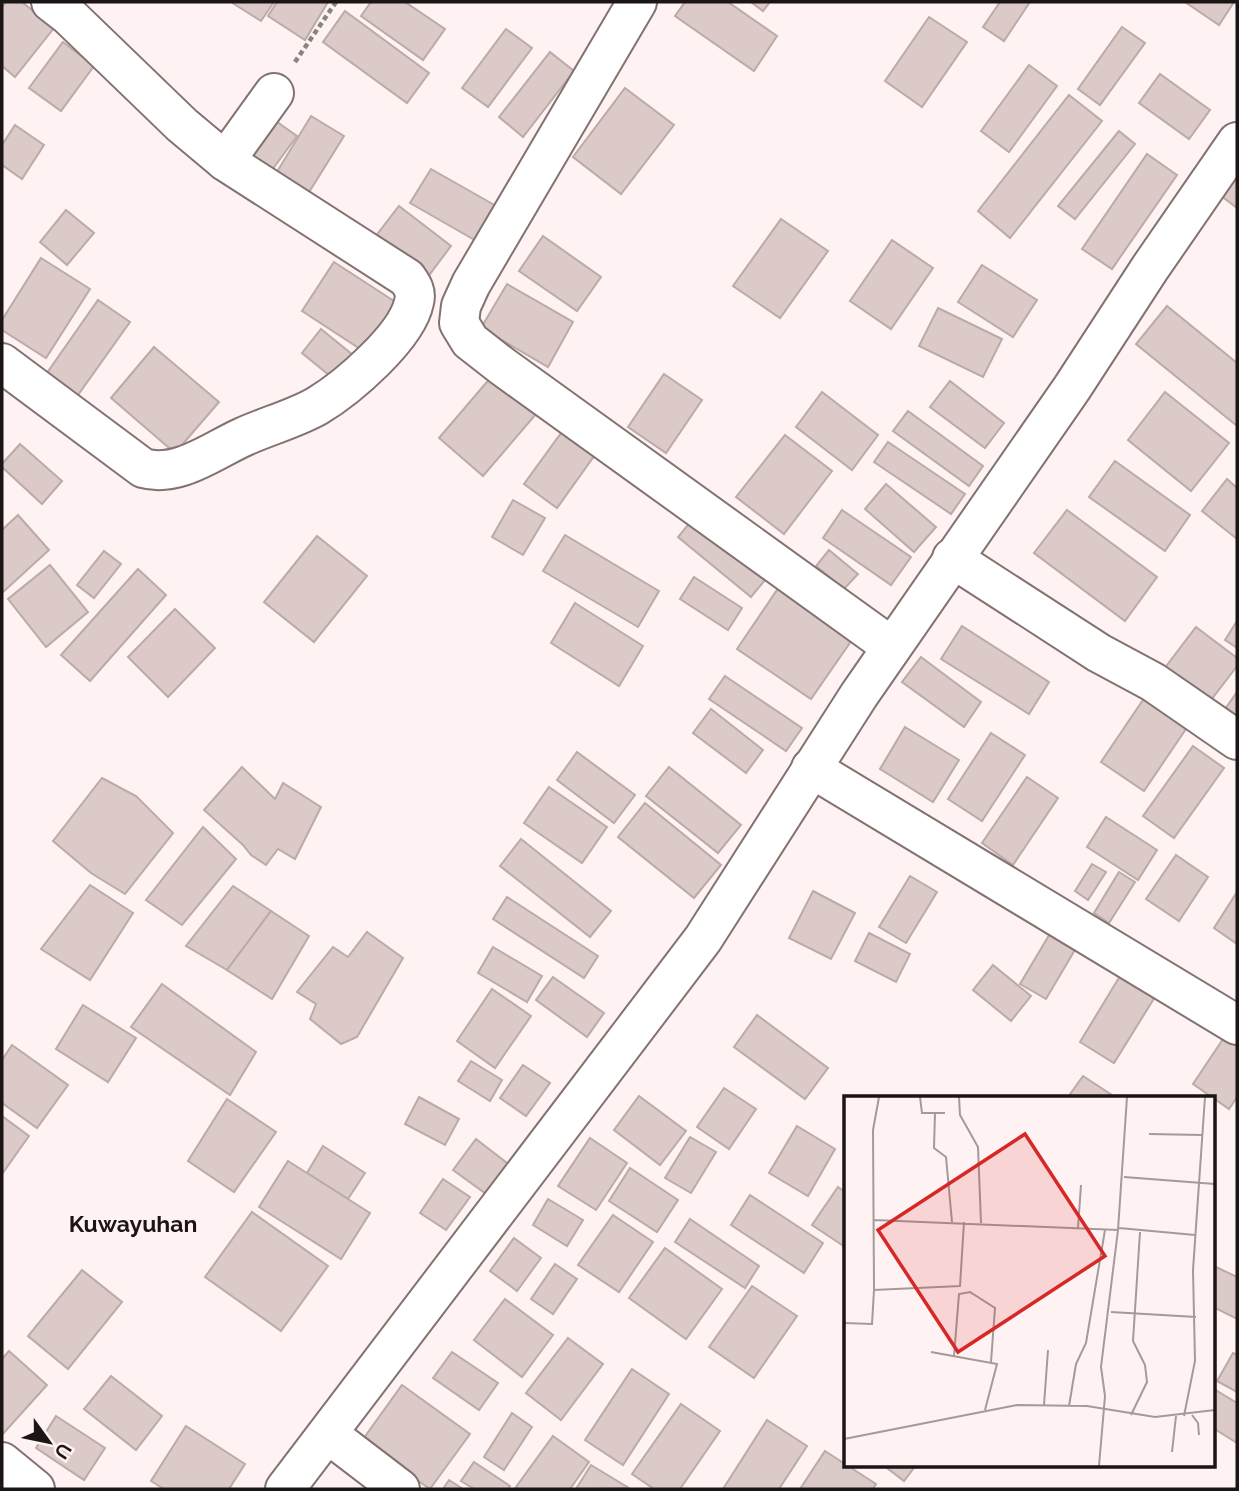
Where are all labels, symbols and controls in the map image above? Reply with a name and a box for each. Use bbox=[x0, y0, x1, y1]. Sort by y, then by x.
inset map bbox=[844, 1096, 1214, 1466]
district label: Kuwayuhan bbox=[69, 1210, 197, 1237]
north arrow bbox=[14, 1407, 84, 1477]
text: U bbox=[50, 1439, 76, 1463]

